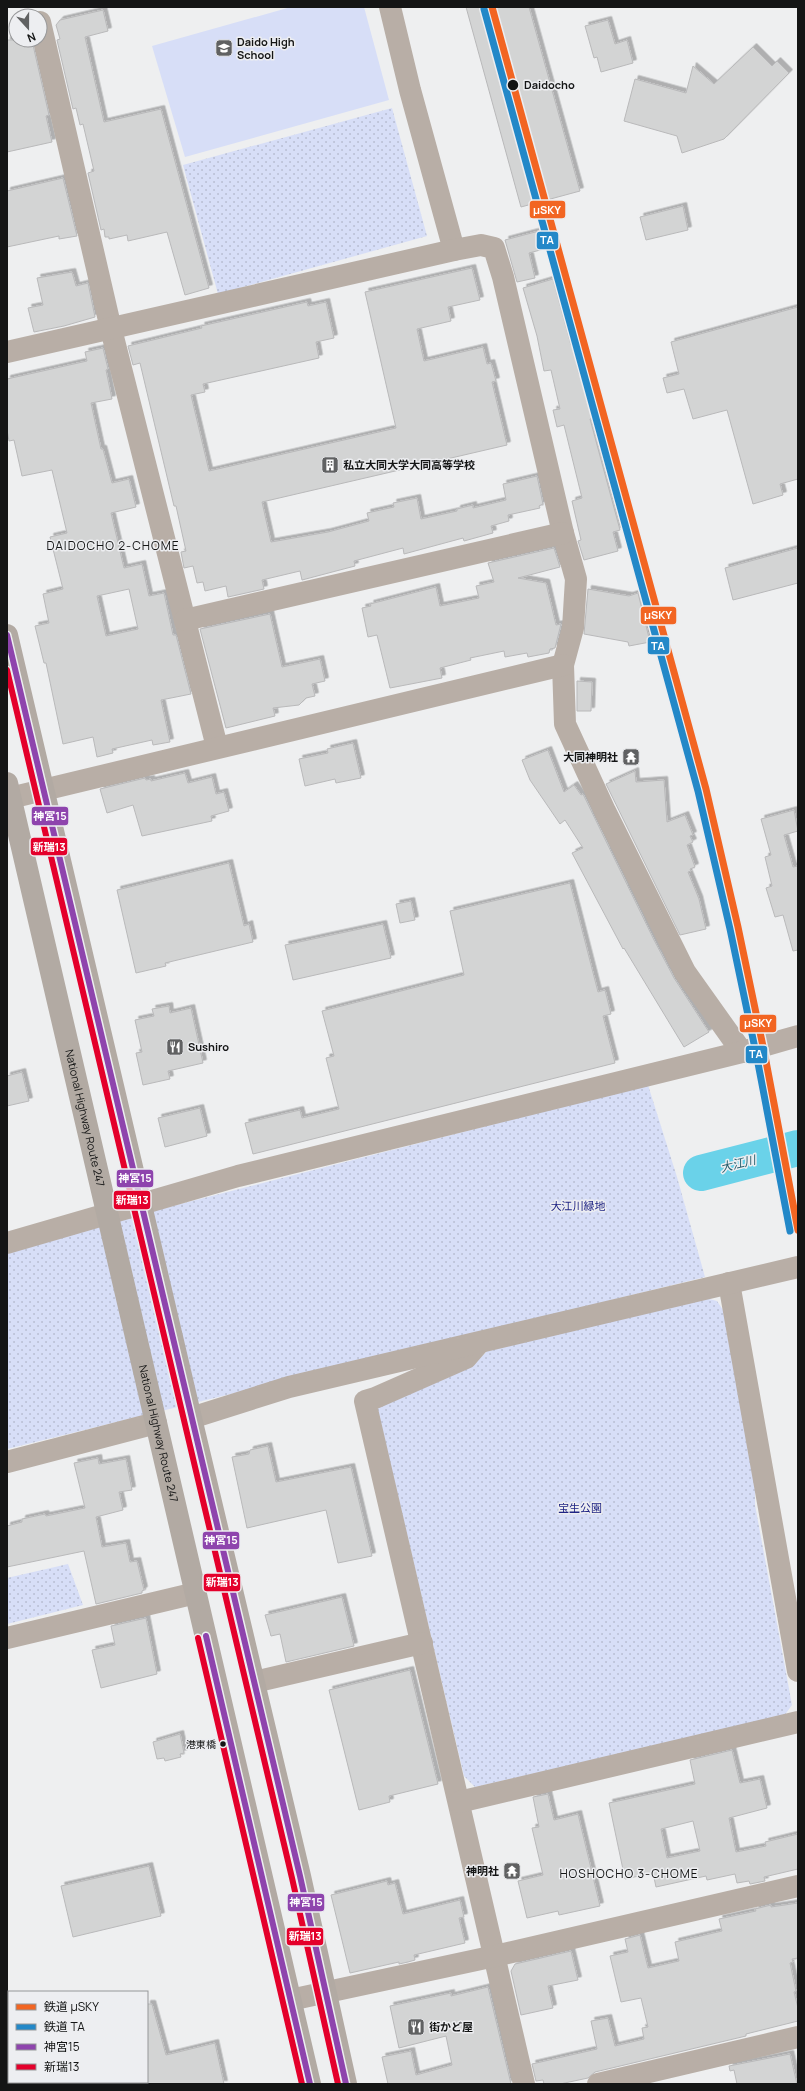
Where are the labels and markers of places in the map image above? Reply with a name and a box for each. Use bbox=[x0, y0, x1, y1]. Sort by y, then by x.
place label: Daido High School bbox=[237, 34, 295, 62]
school or university icon: Daido High School bbox=[214, 38, 234, 58]
place label: Daidocho bbox=[524, 77, 575, 92]
marker: Daidocho bbox=[506, 78, 520, 92]
building icon: 私立大同大学大同高等学校 bbox=[320, 455, 340, 475]
place label: 私立大同大学大同高等学校 bbox=[343, 457, 475, 472]
temple icon: 大同神明社 bbox=[621, 747, 641, 767]
place label: 大同神明社 bbox=[563, 749, 618, 764]
restaurant icon: Sushiro bbox=[165, 1037, 185, 1057]
place label: Sushiro bbox=[188, 1039, 229, 1054]
place label: 港東橋 bbox=[186, 1737, 216, 1751]
marker: 港東橋 bbox=[218, 1739, 228, 1749]
temple icon: 神明社 bbox=[502, 1861, 522, 1881]
place label: 神明社 bbox=[466, 1863, 499, 1878]
restaurant icon: 街かど屋 bbox=[406, 2017, 426, 2037]
place label: 街かど屋 bbox=[429, 2019, 473, 2034]

